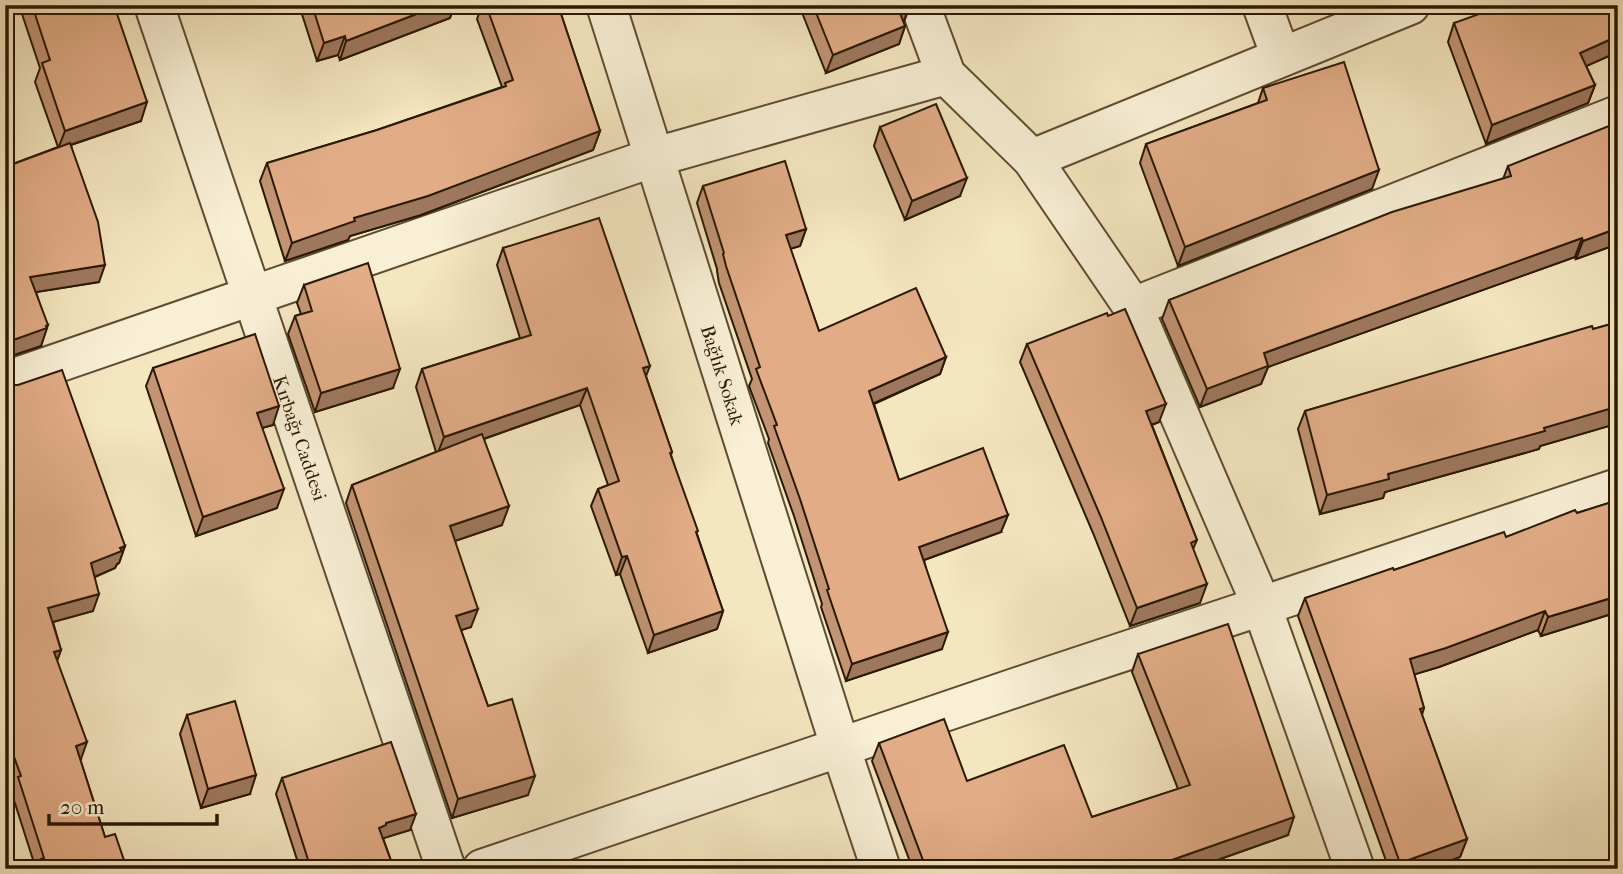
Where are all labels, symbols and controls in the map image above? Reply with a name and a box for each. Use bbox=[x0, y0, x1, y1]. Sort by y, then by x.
street label: Bağlık Sokak bbox=[696, 323, 748, 428]
street label: Kırbağı Caddesi bbox=[268, 373, 331, 504]
scale bar bbox=[49, 783, 217, 827]
text: 20 m bbox=[60, 795, 105, 819]

